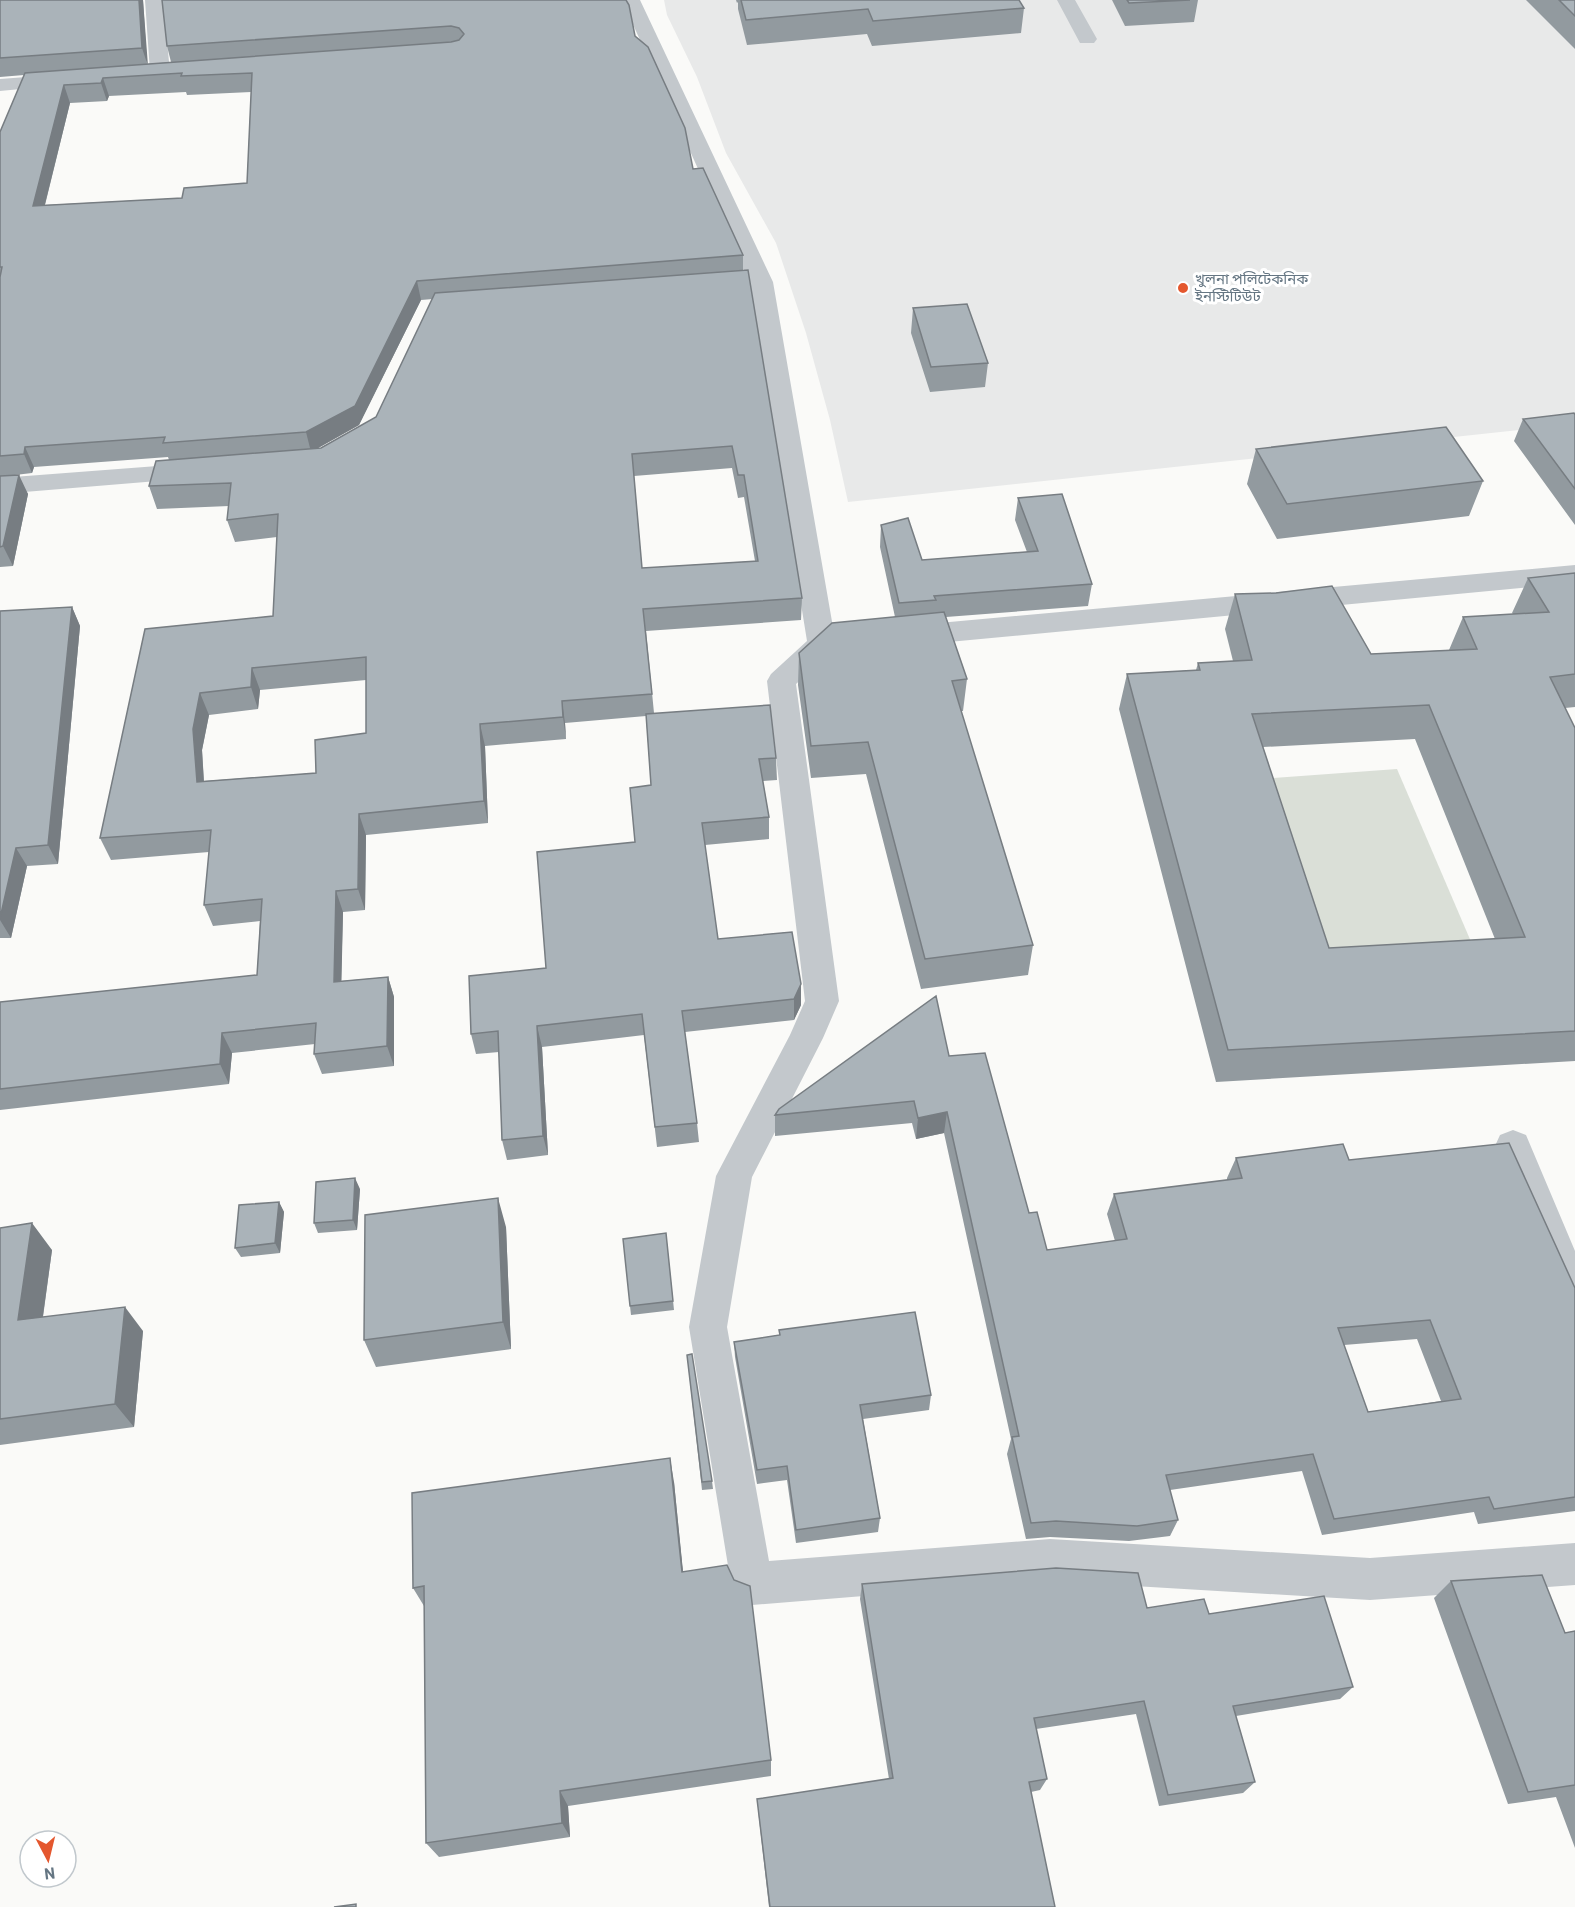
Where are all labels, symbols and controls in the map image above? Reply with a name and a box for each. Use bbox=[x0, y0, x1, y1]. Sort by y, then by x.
place label: খুলনা পলিটেকনিক ইনস্টিটিউট bbox=[1194, 269, 1309, 304]
marker: খুলনা পলিটেকনিক ইনস্টিটিউট bbox=[1176, 281, 1190, 295]
north arrow bbox=[18, 1829, 78, 1889]
text: N bbox=[43, 1864, 56, 1884]

